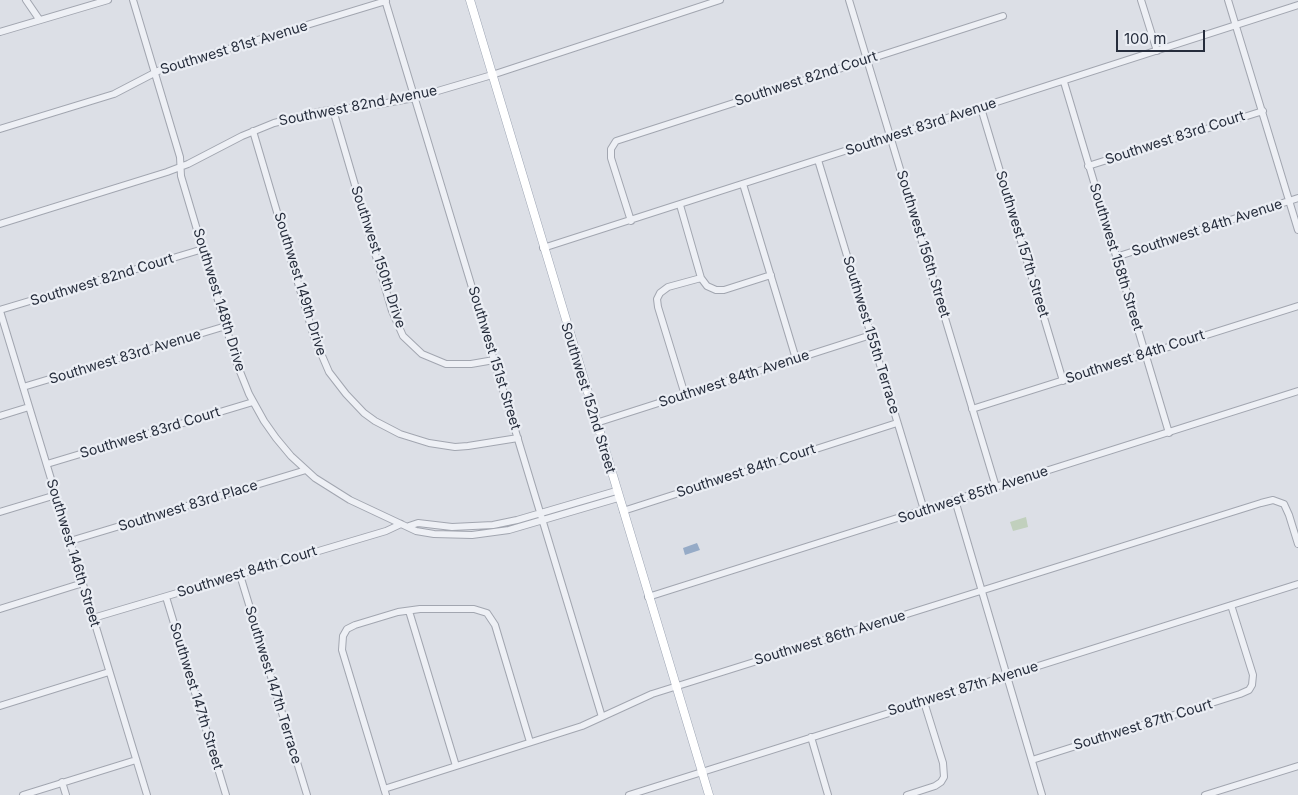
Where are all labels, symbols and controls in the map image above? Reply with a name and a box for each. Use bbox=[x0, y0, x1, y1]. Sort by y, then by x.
street label: Southwest 81st Avenue bbox=[158, 18, 310, 78]
scale bar bbox=[1118, 20, 1207, 52]
text: 100 m bbox=[1124, 29, 1166, 48]
street label: Southwest 82nd Court bbox=[733, 48, 879, 110]
street label: Southwest 82nd Avenue bbox=[277, 82, 439, 130]
street label: Southwest 83rd Avenue bbox=[843, 95, 999, 159]
street label: Southwest 83rd Court bbox=[1103, 108, 1247, 168]
street label: Southwest 156th Street bbox=[893, 168, 953, 320]
street label: Southwest 157th Street bbox=[992, 169, 1052, 319]
street label: Southwest 158th Street bbox=[1086, 181, 1146, 333]
street label: Southwest 150th Drive bbox=[347, 184, 409, 330]
street label: Southwest 84th Avenue bbox=[1130, 196, 1284, 260]
street label: Southwest 149th Drive bbox=[270, 210, 330, 358]
street label: Southwest 148th Drive bbox=[189, 226, 249, 374]
street label: Southwest 82nd Court bbox=[28, 250, 176, 310]
street label: Southwest 155th Terrace bbox=[839, 254, 903, 416]
street label: Southwest 151st Street bbox=[464, 284, 524, 432]
street label: Southwest 152nd Street bbox=[557, 321, 619, 475]
street label: Southwest 83rd Avenue bbox=[47, 326, 203, 388]
street label: Southwest 84th Court bbox=[1063, 327, 1207, 387]
street label: Southwest 84th Avenue bbox=[657, 347, 811, 411]
street label: Southwest 83rd Court bbox=[78, 404, 222, 462]
street label: Southwest 84th Court bbox=[674, 441, 818, 501]
street label: Southwest 85th Avenue bbox=[896, 463, 1050, 527]
street label: Southwest 146th Street bbox=[43, 477, 103, 629]
street label: Southwest 83rd Place bbox=[116, 477, 260, 535]
street label: Southwest 84th Court bbox=[175, 543, 319, 601]
street label: Southwest 147th Terrace bbox=[241, 604, 305, 766]
street label: Southwest 86th Avenue bbox=[752, 607, 908, 669]
street label: Southwest 147th Street bbox=[166, 621, 226, 771]
street label: Southwest 87th Avenue bbox=[886, 658, 1040, 720]
street label: Southwest 87th Court bbox=[1072, 696, 1214, 754]

